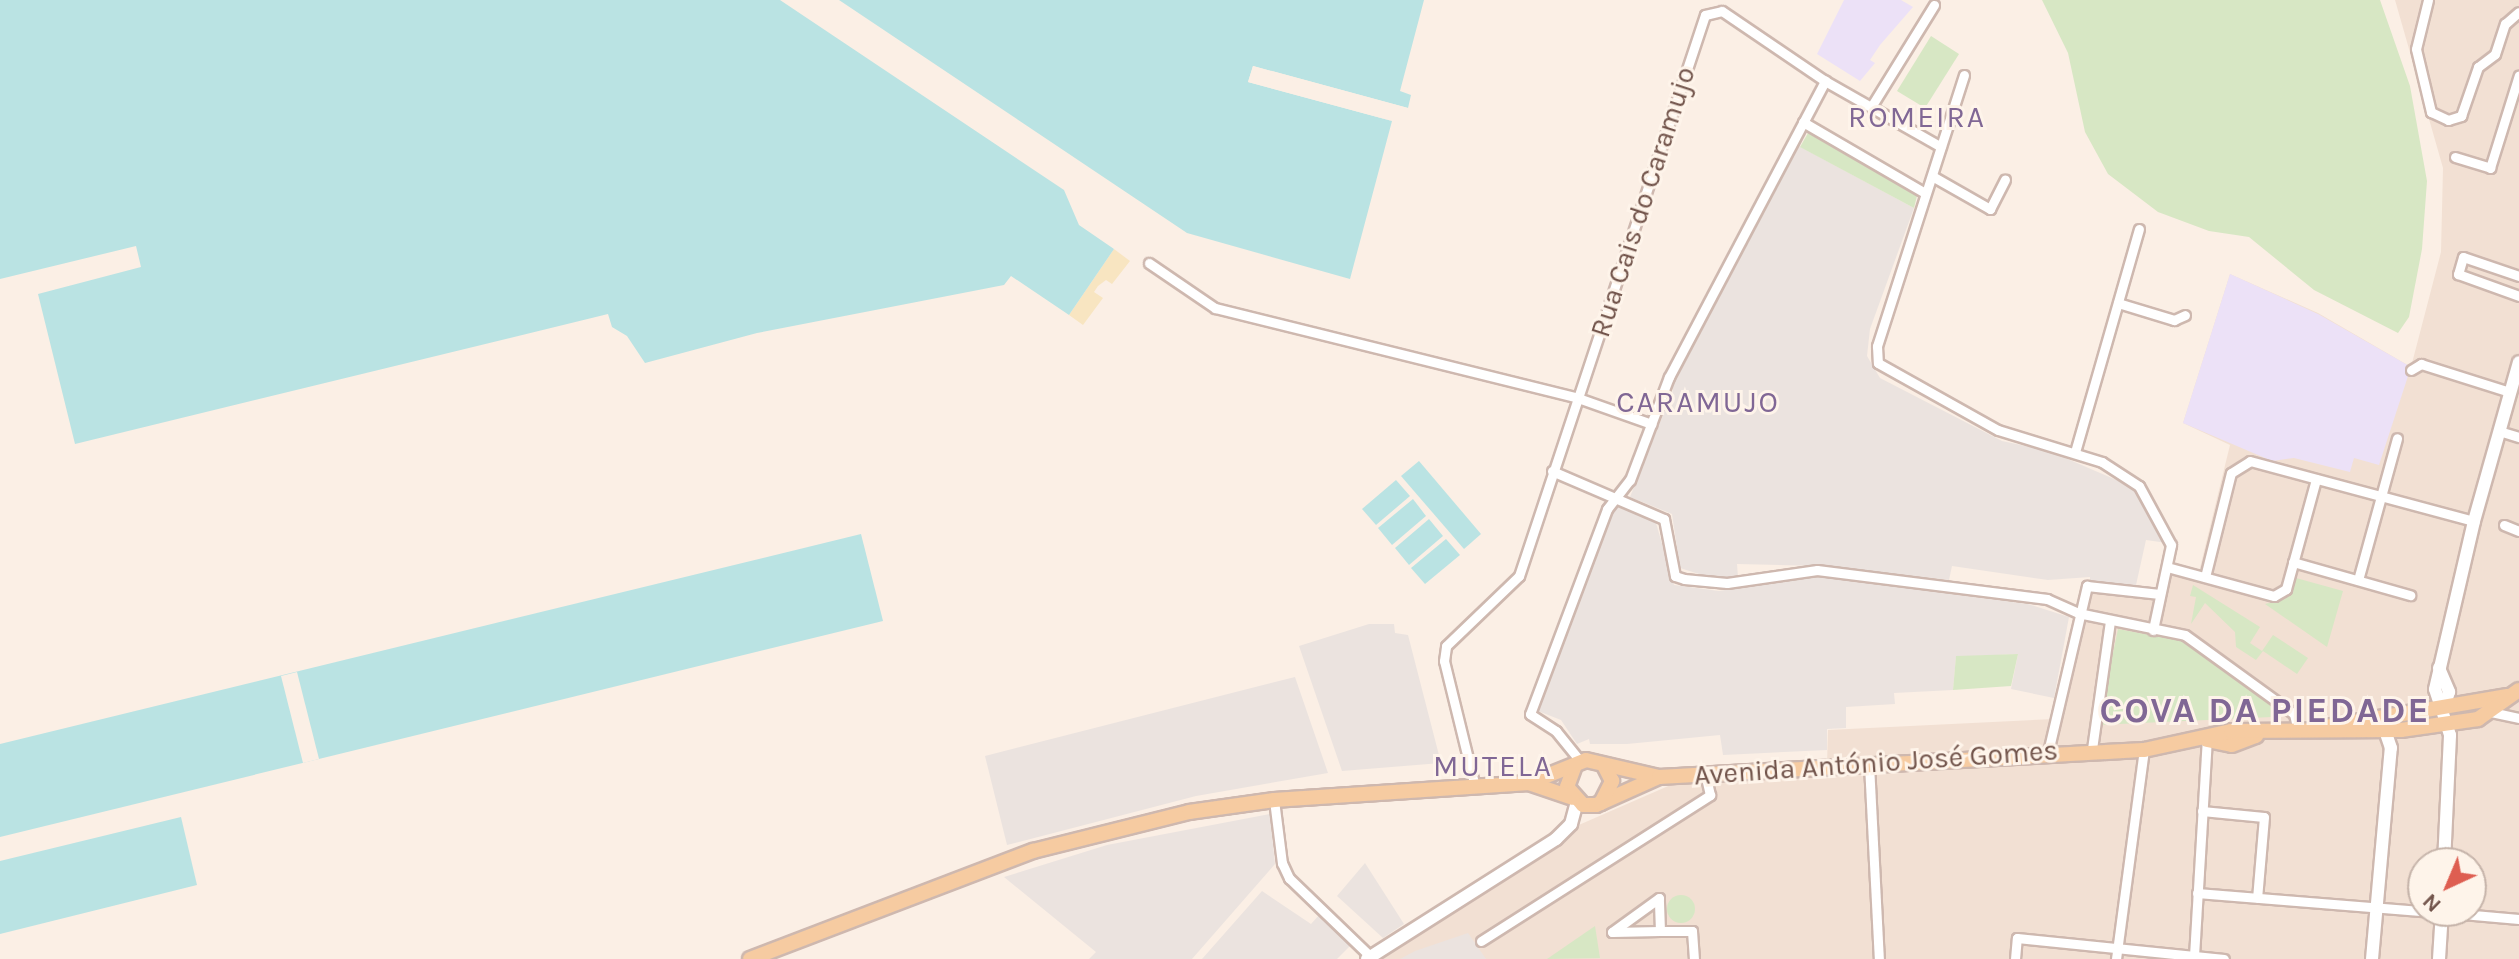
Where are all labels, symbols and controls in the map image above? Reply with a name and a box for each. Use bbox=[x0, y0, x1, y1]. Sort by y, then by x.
street label: Rua Cais do Caramujo bbox=[1583, 63, 1703, 341]
district label: ROMEIRA bbox=[1848, 99, 1986, 135]
district label: CARAMUJO bbox=[1616, 384, 1780, 420]
district label: COVA DA PIEDADE bbox=[2099, 689, 2431, 733]
street label: Avenida António José Gomes bbox=[1693, 734, 2059, 792]
district label: MUTELA bbox=[1433, 748, 1553, 784]
north arrow bbox=[2407, 847, 2487, 927]
text: N bbox=[2417, 888, 2446, 918]

